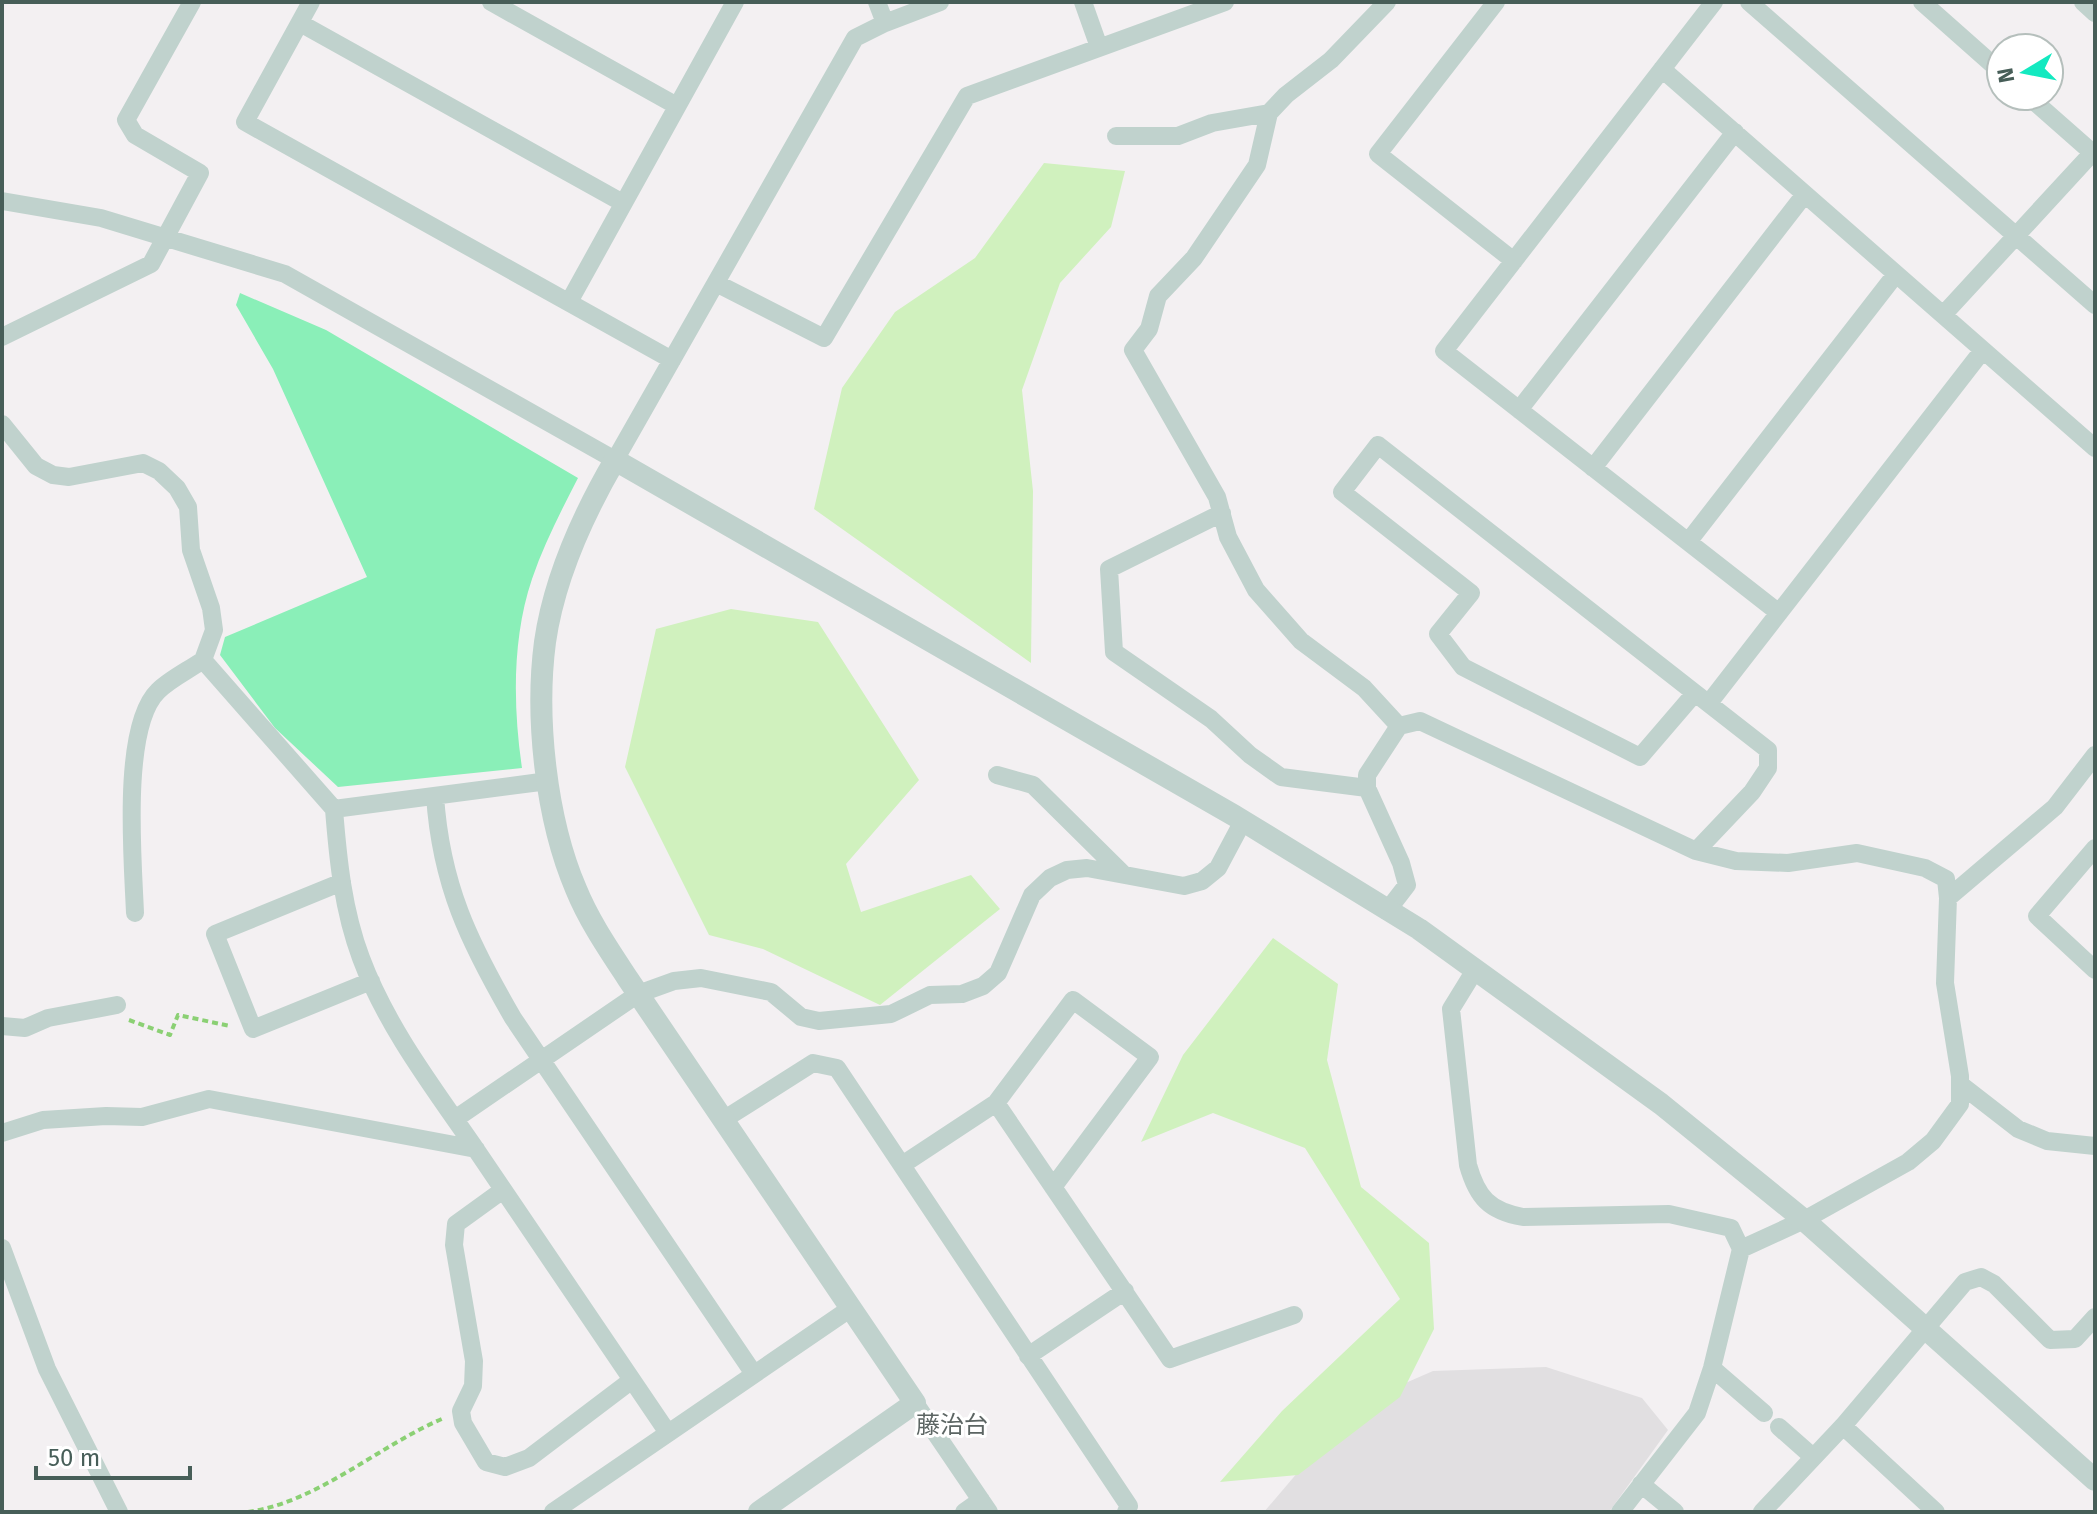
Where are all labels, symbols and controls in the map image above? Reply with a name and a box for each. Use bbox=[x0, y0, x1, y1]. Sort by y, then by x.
north arrow bbox=[1985, 32, 2065, 112]
text: N bbox=[1991, 66, 2020, 85]
district label: 藤治台 bbox=[916, 1411, 988, 1439]
scale bar bbox=[36, 1430, 190, 1480]
text: 50 m bbox=[48, 1444, 100, 1472]

